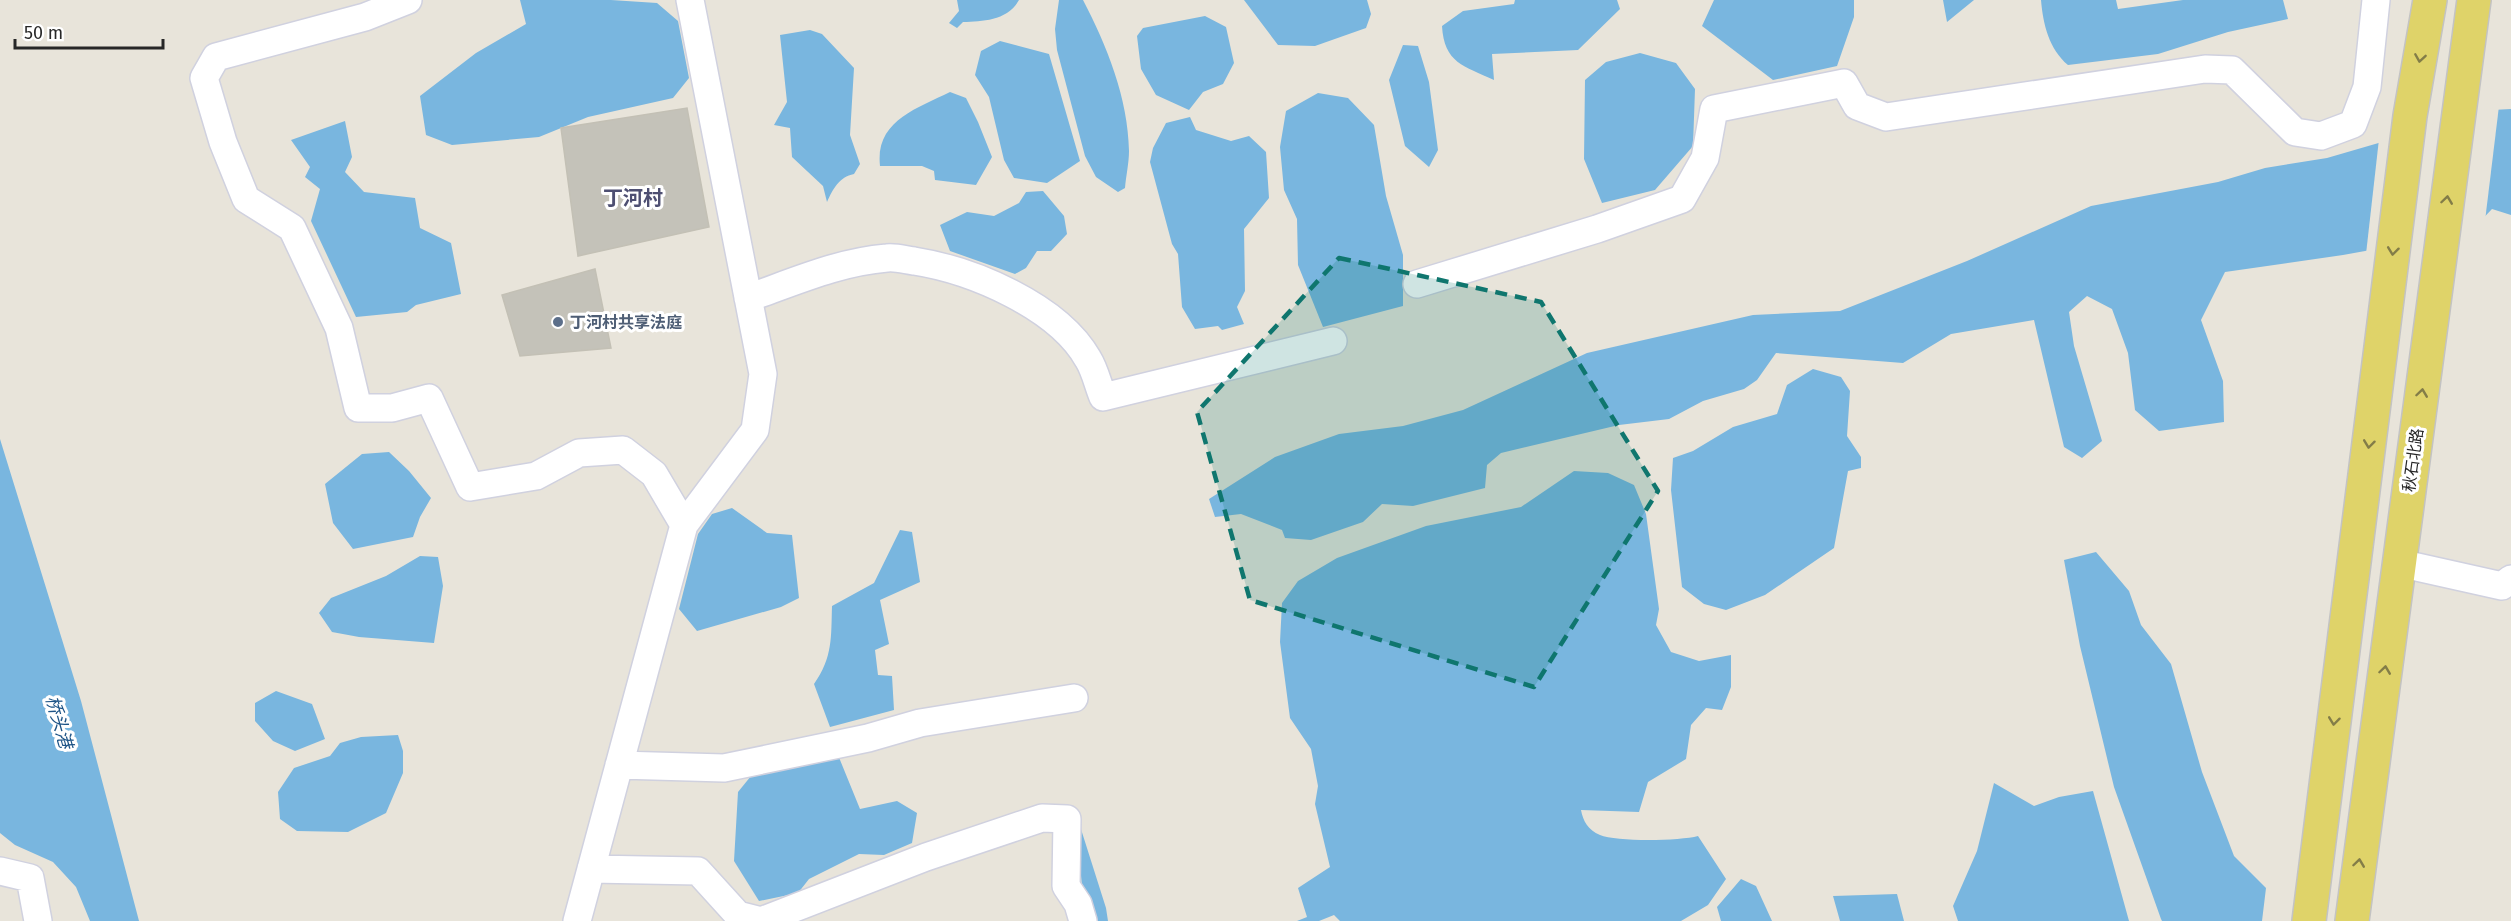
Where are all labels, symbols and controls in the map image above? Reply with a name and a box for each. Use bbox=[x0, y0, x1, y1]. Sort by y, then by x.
scale bar bbox=[15, 12, 164, 50]
text: 50 m bbox=[24, 22, 63, 44]
one-way arrow bbox=[2414, 52, 2427, 62]
district label: 丁河村 bbox=[603, 186, 663, 210]
one-way arrow bbox=[2441, 195, 2453, 204]
one-way arrow bbox=[2387, 246, 2400, 255]
place label: 丁河村共享法庭 bbox=[570, 313, 682, 332]
marker: 丁河村共享法庭 bbox=[551, 315, 565, 329]
one-way arrow bbox=[2415, 389, 2427, 398]
street label: 秋石北路 bbox=[2399, 427, 2427, 493]
one-way arrow bbox=[2363, 440, 2375, 449]
one-way arrow bbox=[2378, 665, 2391, 674]
water label: 桥头港 bbox=[41, 693, 78, 754]
one-way arrow bbox=[2328, 717, 2341, 726]
one-way arrow bbox=[2353, 858, 2365, 868]

